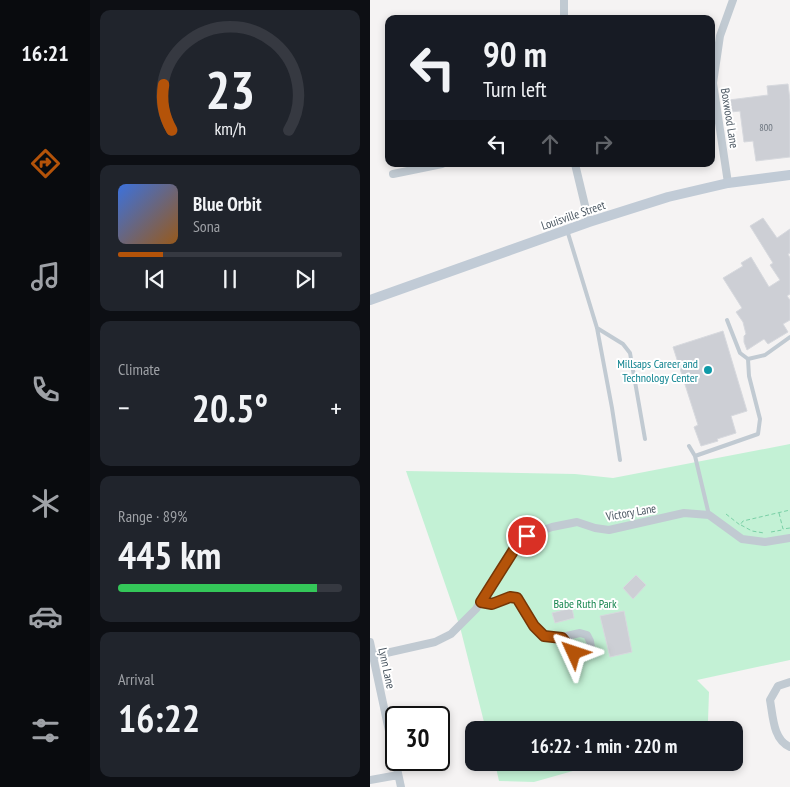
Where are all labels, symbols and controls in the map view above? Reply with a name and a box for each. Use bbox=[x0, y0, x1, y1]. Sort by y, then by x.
text: 90 m bbox=[483, 31, 547, 77]
icon: left bbox=[400, 35, 465, 100]
text: 16:21 bbox=[21, 39, 69, 67]
text: 23 bbox=[205, 56, 255, 123]
text: Turn left bbox=[483, 75, 547, 103]
street label: Boxwood Lane bbox=[718, 87, 742, 149]
text: km/h bbox=[214, 117, 246, 140]
house number: 800 bbox=[759, 121, 773, 134]
icon: left bbox=[483, 130, 511, 158]
icon: ahead bbox=[536, 130, 564, 158]
icon: right bbox=[589, 130, 617, 158]
icon: directions bbox=[28, 146, 63, 181]
text: Blue Orbit bbox=[193, 192, 262, 216]
street label: Louisville Street bbox=[539, 197, 608, 233]
text: Sona bbox=[193, 216, 220, 236]
icon: music bbox=[28, 259, 63, 294]
icon: previous bbox=[141, 265, 169, 293]
icon: pause bbox=[216, 265, 244, 293]
icon: next bbox=[291, 265, 319, 293]
place label: Millsaps Career and Technology Center bbox=[617, 356, 699, 385]
text: Climate bbox=[118, 359, 160, 379]
marker: Millsaps Career and Technology Center bbox=[702, 364, 714, 376]
icon: phone bbox=[28, 372, 63, 407]
text: 20.5° bbox=[192, 383, 268, 432]
text: − bbox=[118, 389, 130, 426]
text: + bbox=[330, 389, 342, 426]
icon: climate bbox=[28, 486, 63, 521]
street label: Victory Lane bbox=[604, 500, 657, 524]
text: Range · 89% bbox=[118, 506, 187, 526]
pin bbox=[506, 515, 548, 557]
icon: arrive bbox=[513, 522, 541, 550]
text: 445 km bbox=[118, 530, 221, 579]
park label: Babe Ruth Park bbox=[553, 596, 617, 611]
icon: car bbox=[28, 599, 63, 634]
position arrow bbox=[547, 626, 599, 678]
street label: Lynn Lane bbox=[375, 646, 399, 690]
text: Arrival bbox=[118, 669, 154, 689]
text: 16:22 bbox=[118, 693, 200, 742]
speed limit sign: 30 bbox=[385, 706, 450, 771]
icon: filters bbox=[28, 713, 63, 748]
text: 16:22 · 1 min · 220 m bbox=[531, 734, 677, 758]

